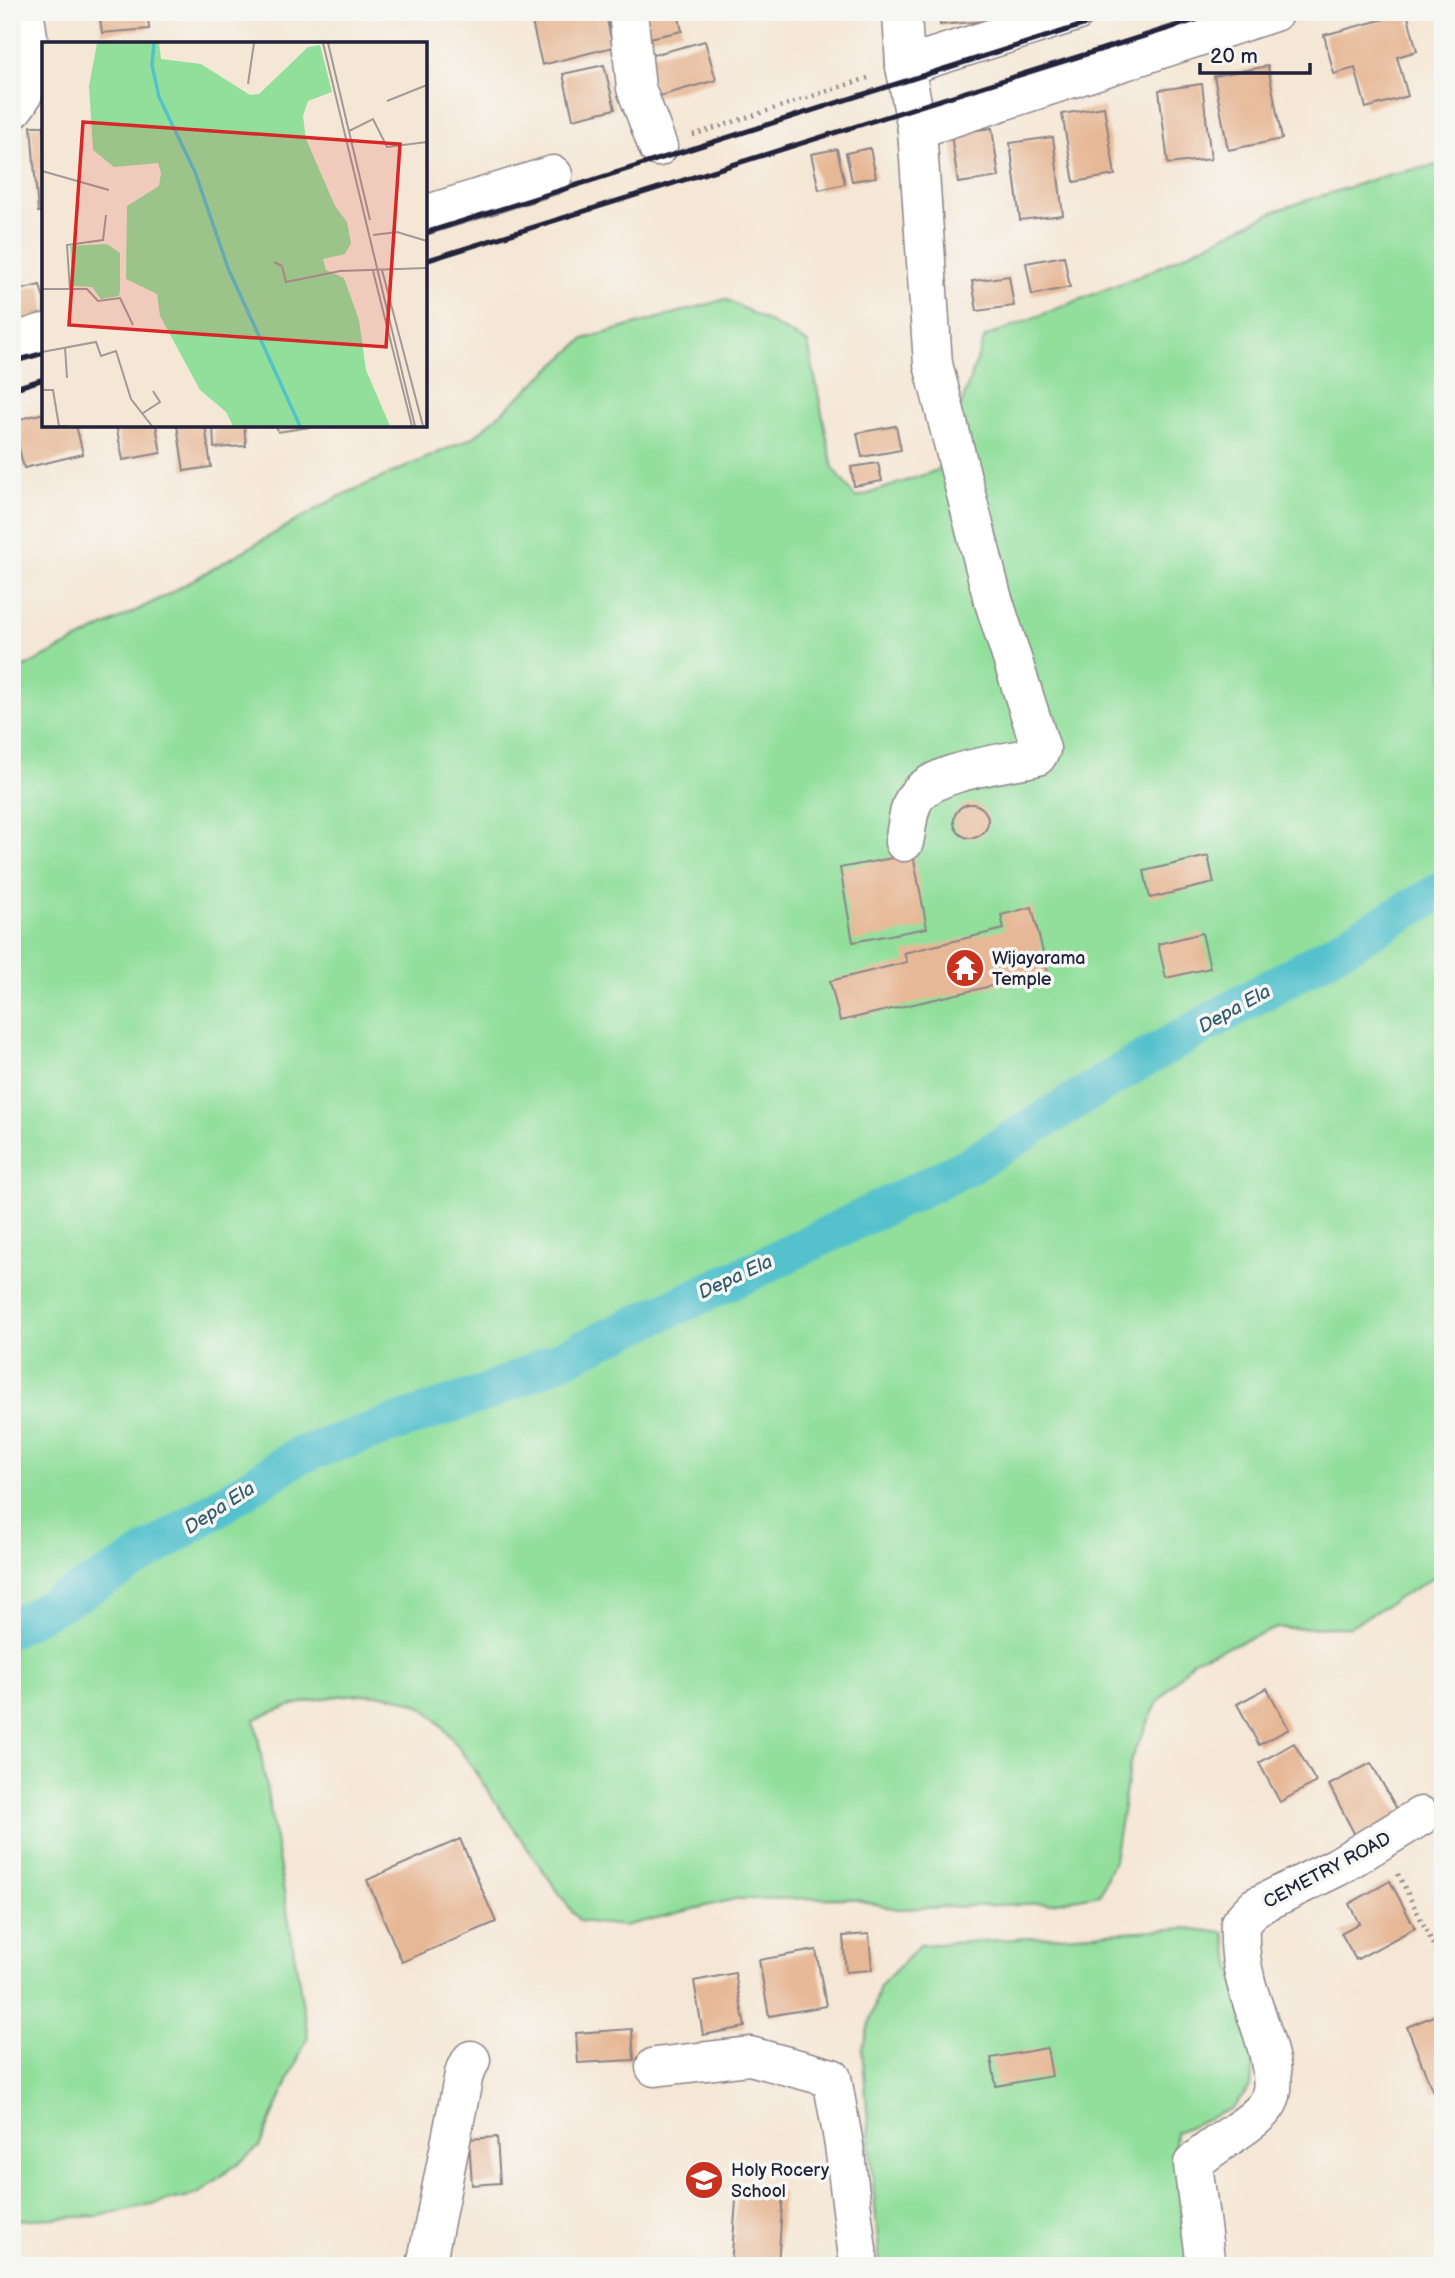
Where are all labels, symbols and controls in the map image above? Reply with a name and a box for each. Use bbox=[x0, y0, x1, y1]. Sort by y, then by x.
scale bar bbox=[1200, 32, 1310, 76]
inset map bbox=[42, 42, 427, 427]
text: 20 m bbox=[1210, 44, 1258, 69]
temple icon: Wijayarama Temple bbox=[944, 947, 986, 989]
place label: Wijayarama Temple bbox=[992, 948, 1085, 990]
water label: Depa Ela bbox=[1195, 980, 1275, 1039]
water label: Depa Ela bbox=[695, 1250, 776, 1305]
water label: Depa Ela bbox=[180, 1477, 259, 1539]
street label: CEMETRY ROAD bbox=[1260, 1828, 1394, 1913]
school or university icon: Holy Rocery School bbox=[683, 2159, 725, 2201]
place label: Holy Rocery School bbox=[731, 2160, 830, 2202]

